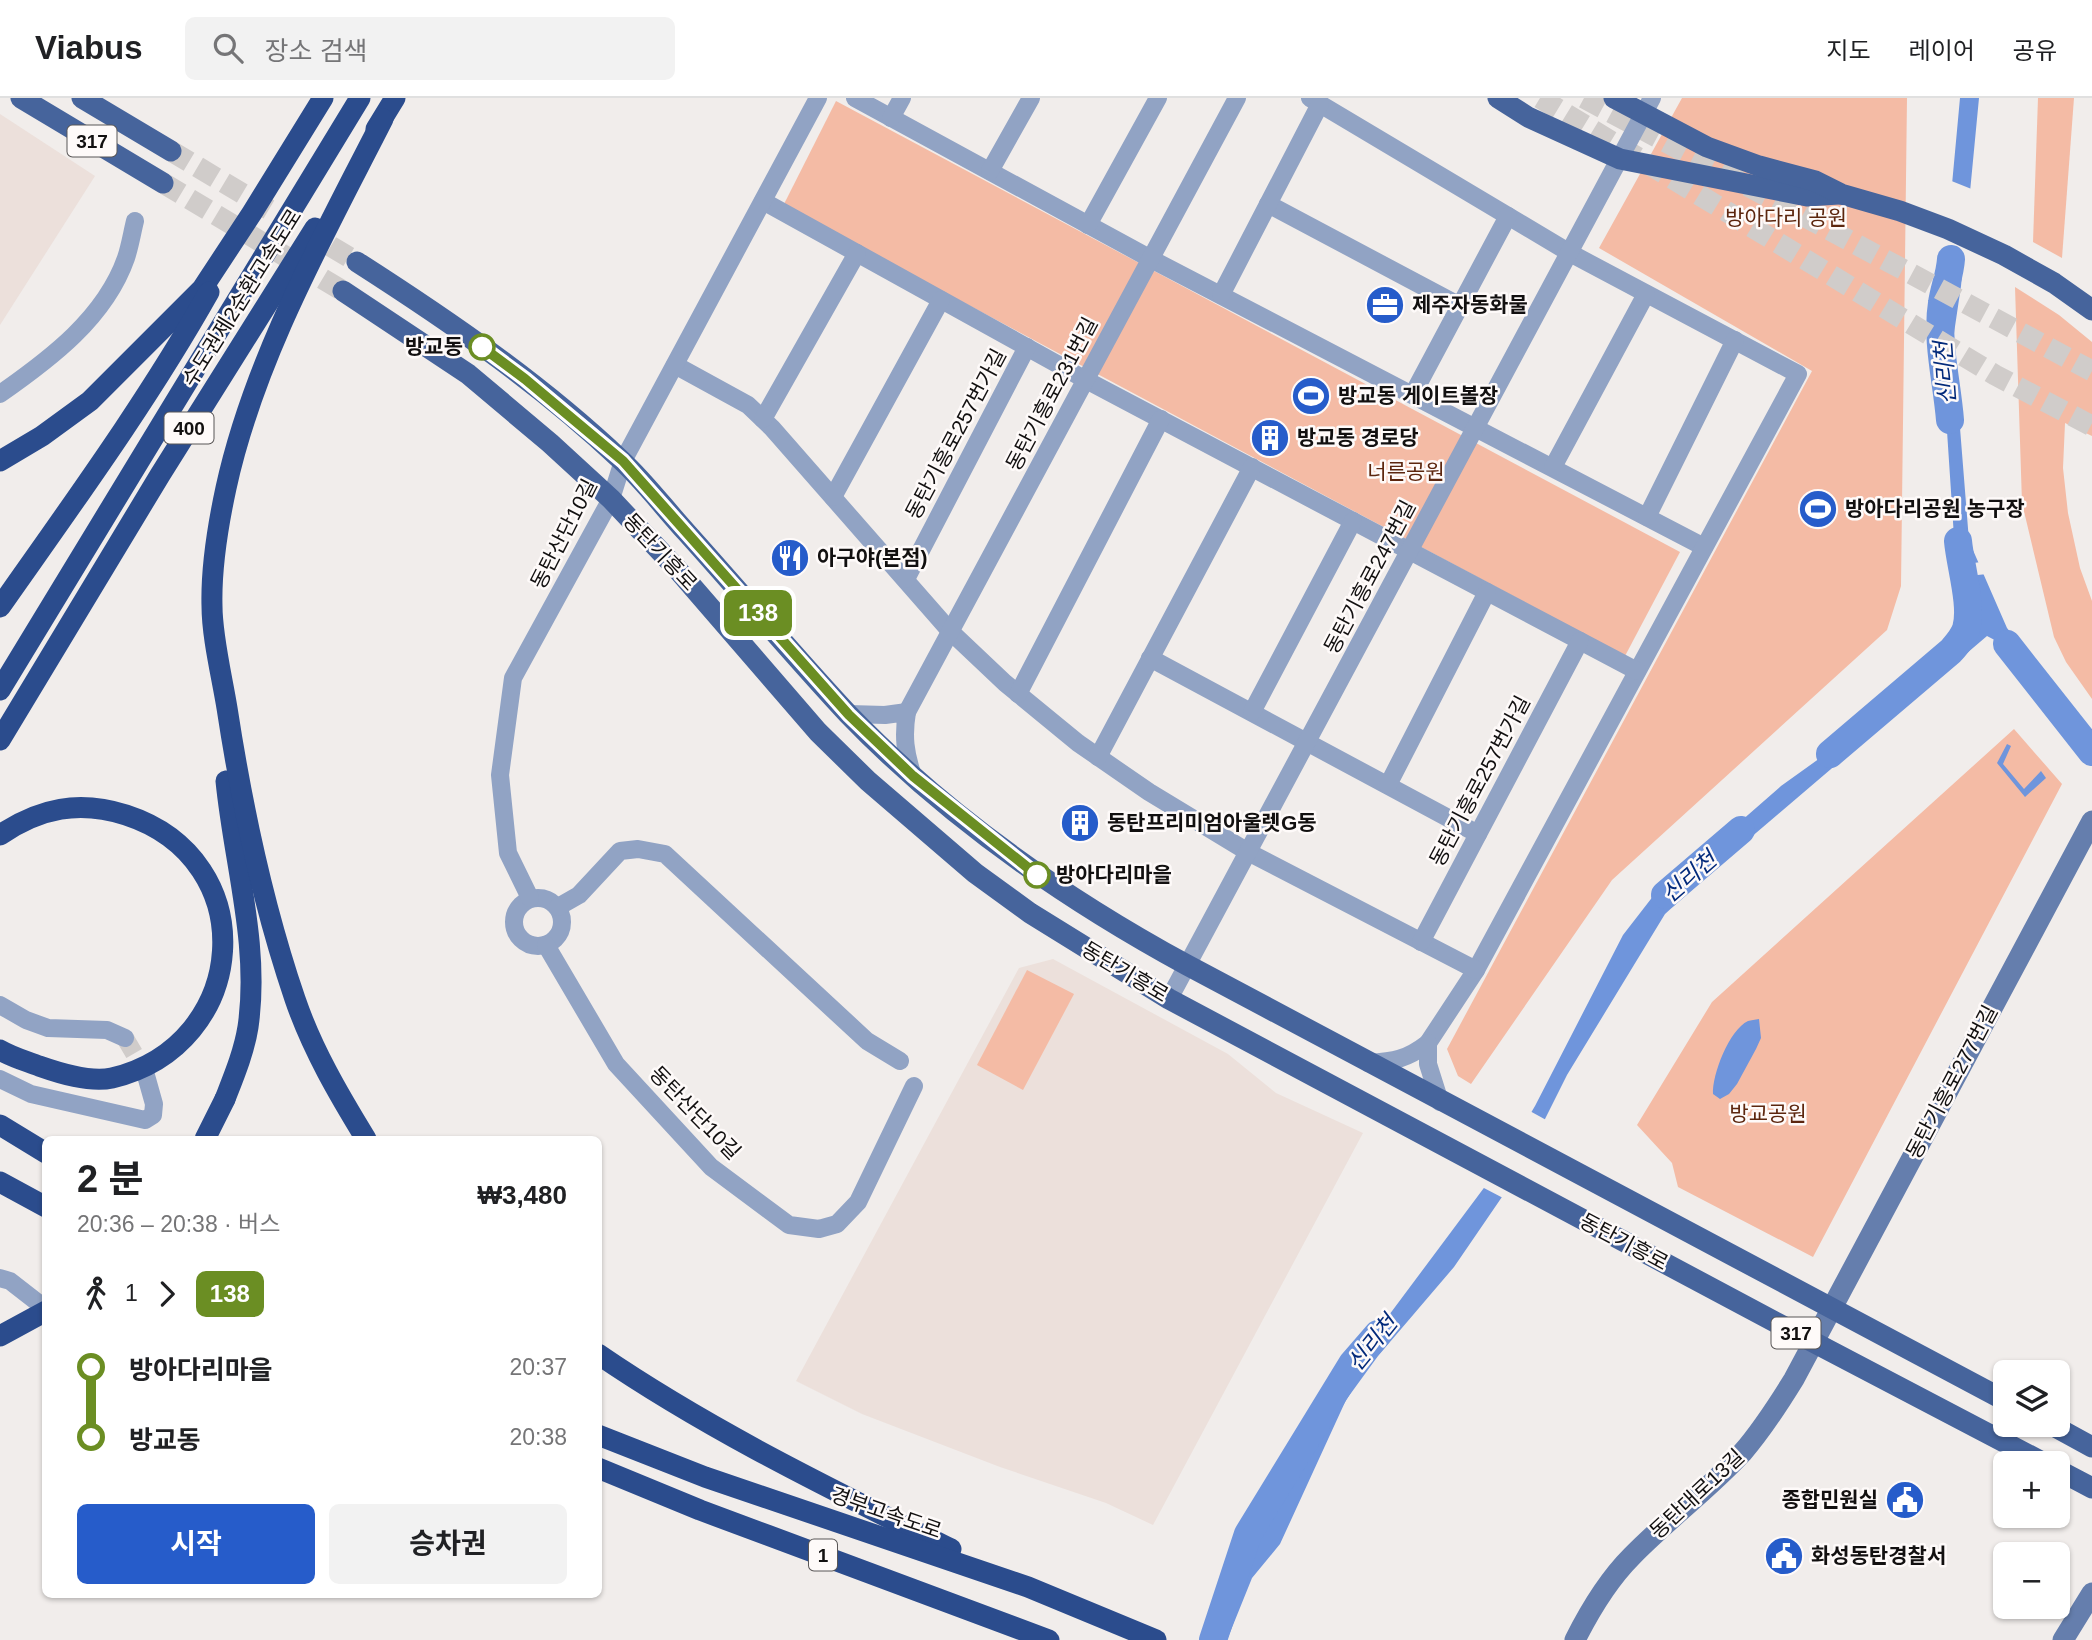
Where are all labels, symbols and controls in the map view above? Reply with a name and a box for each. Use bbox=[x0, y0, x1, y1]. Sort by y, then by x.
search box bbox=[185, 17, 675, 80]
text: Viabus bbox=[35, 29, 143, 66]
icon: search bbox=[209, 29, 247, 67]
text: 장소 검색 bbox=[265, 36, 368, 66]
text: 지도 bbox=[1826, 37, 1871, 64]
text: 레이어 bbox=[1909, 37, 1975, 64]
text: 공유 bbox=[2013, 37, 2057, 64]
road number: 317 bbox=[68, 126, 116, 156]
street label: 수도권제2순환고속도로 bbox=[178, 205, 306, 391]
park label: 방아다리 공원 bbox=[1725, 206, 1847, 229]
office icon: 제주자동화물 bbox=[1364, 284, 1406, 326]
place label: 제주자동화물 bbox=[1412, 293, 1528, 316]
street label: 동탄기흥로231번길 bbox=[1001, 313, 1102, 474]
marker: 방교동 bbox=[469, 334, 495, 360]
place label: 방교동 bbox=[405, 335, 463, 358]
water label: 신리천 bbox=[1930, 338, 1960, 406]
street label: 동탄기흥로257번가길 bbox=[901, 345, 1010, 523]
sports icon: 방교동 게이트볼장 bbox=[1290, 375, 1332, 417]
place label: 방교동 게이트볼장 bbox=[1338, 384, 1498, 407]
road number: 400 bbox=[164, 412, 214, 444]
building icon: 방교동 경로당 bbox=[1249, 417, 1291, 459]
place label: 방교동 경로당 bbox=[1297, 426, 1419, 449]
park label: 너른공원 bbox=[1367, 460, 1445, 483]
street label: 동탄산단10길 bbox=[526, 475, 601, 592]
sports icon: 방아다리공원 농구장 bbox=[1797, 488, 1839, 530]
street label: 동탄기흥로247번길 bbox=[1319, 496, 1420, 657]
place label: 방아다리공원 농구장 bbox=[1845, 497, 2025, 520]
street label: 동탄기흥로 bbox=[619, 508, 702, 595]
restaurant icon: 아구야(본점) bbox=[769, 537, 811, 579]
place label: 아구야(본점) bbox=[817, 546, 928, 569]
line badge: 138 bbox=[718, 590, 798, 636]
text: 138 bbox=[738, 599, 778, 626]
street label: 동탄기흥로257번가길 bbox=[1425, 692, 1534, 870]
building icon: 동탄프리미엄아울렛G동 bbox=[1059, 802, 1101, 844]
place label: 동탄프리미엄아울렛G동 bbox=[1107, 811, 1317, 834]
water label: 신리천 bbox=[1657, 845, 1724, 908]
marker: 방아다리마을 bbox=[1024, 862, 1050, 888]
place label: 방아다리마을 bbox=[1056, 863, 1172, 886]
street label: 동탄기흥로 bbox=[1078, 937, 1173, 1006]
street label: 동탄기흥로277번길 bbox=[1901, 1001, 2002, 1162]
street label: 동탄산단10길 bbox=[645, 1062, 745, 1164]
park label: 방교공원 bbox=[1729, 1102, 1807, 1125]
text: 2 분 bbox=[77, 1158, 144, 1200]
text: ₩3,480 bbox=[477, 1180, 567, 1210]
street label: 동탄기흥로 bbox=[1576, 1209, 1672, 1274]
text: 20:36 – 20:38 · 버스 bbox=[77, 1211, 280, 1237]
icon: walk bbox=[77, 1275, 115, 1313]
icon: forward bbox=[148, 1275, 186, 1313]
text: 1 bbox=[125, 1280, 138, 1306]
text: 138 bbox=[210, 1280, 250, 1307]
water label: 신리천 bbox=[1342, 1308, 1404, 1376]
road number: 317 bbox=[1772, 1317, 1820, 1348]
text: 20:37 bbox=[509, 1354, 567, 1380]
text: 방아다리마을 bbox=[129, 1355, 273, 1385]
map controls bbox=[1993, 1360, 2070, 1619]
button: layers bbox=[1993, 1360, 2070, 1437]
text: 20:38 bbox=[509, 1424, 567, 1450]
text: 방교동 bbox=[129, 1425, 201, 1455]
street label: 동탄대로13길 bbox=[1645, 1444, 1748, 1543]
button: + bbox=[1993, 1451, 2070, 1528]
public building icon: 종합민원실 bbox=[1884, 1479, 1926, 1521]
street label: 경부고속도로 bbox=[828, 1483, 945, 1542]
place label: 종합민원실 bbox=[1781, 1488, 1878, 1511]
button: 시작 bbox=[77, 1504, 315, 1584]
button: 승차권 bbox=[329, 1504, 567, 1584]
public building icon: 화성동탄경찰서 bbox=[1763, 1535, 1805, 1577]
road number: 1 bbox=[809, 1540, 837, 1570]
button: − bbox=[1993, 1542, 2070, 1619]
place label: 화성동탄경찰서 bbox=[1811, 1544, 1946, 1567]

